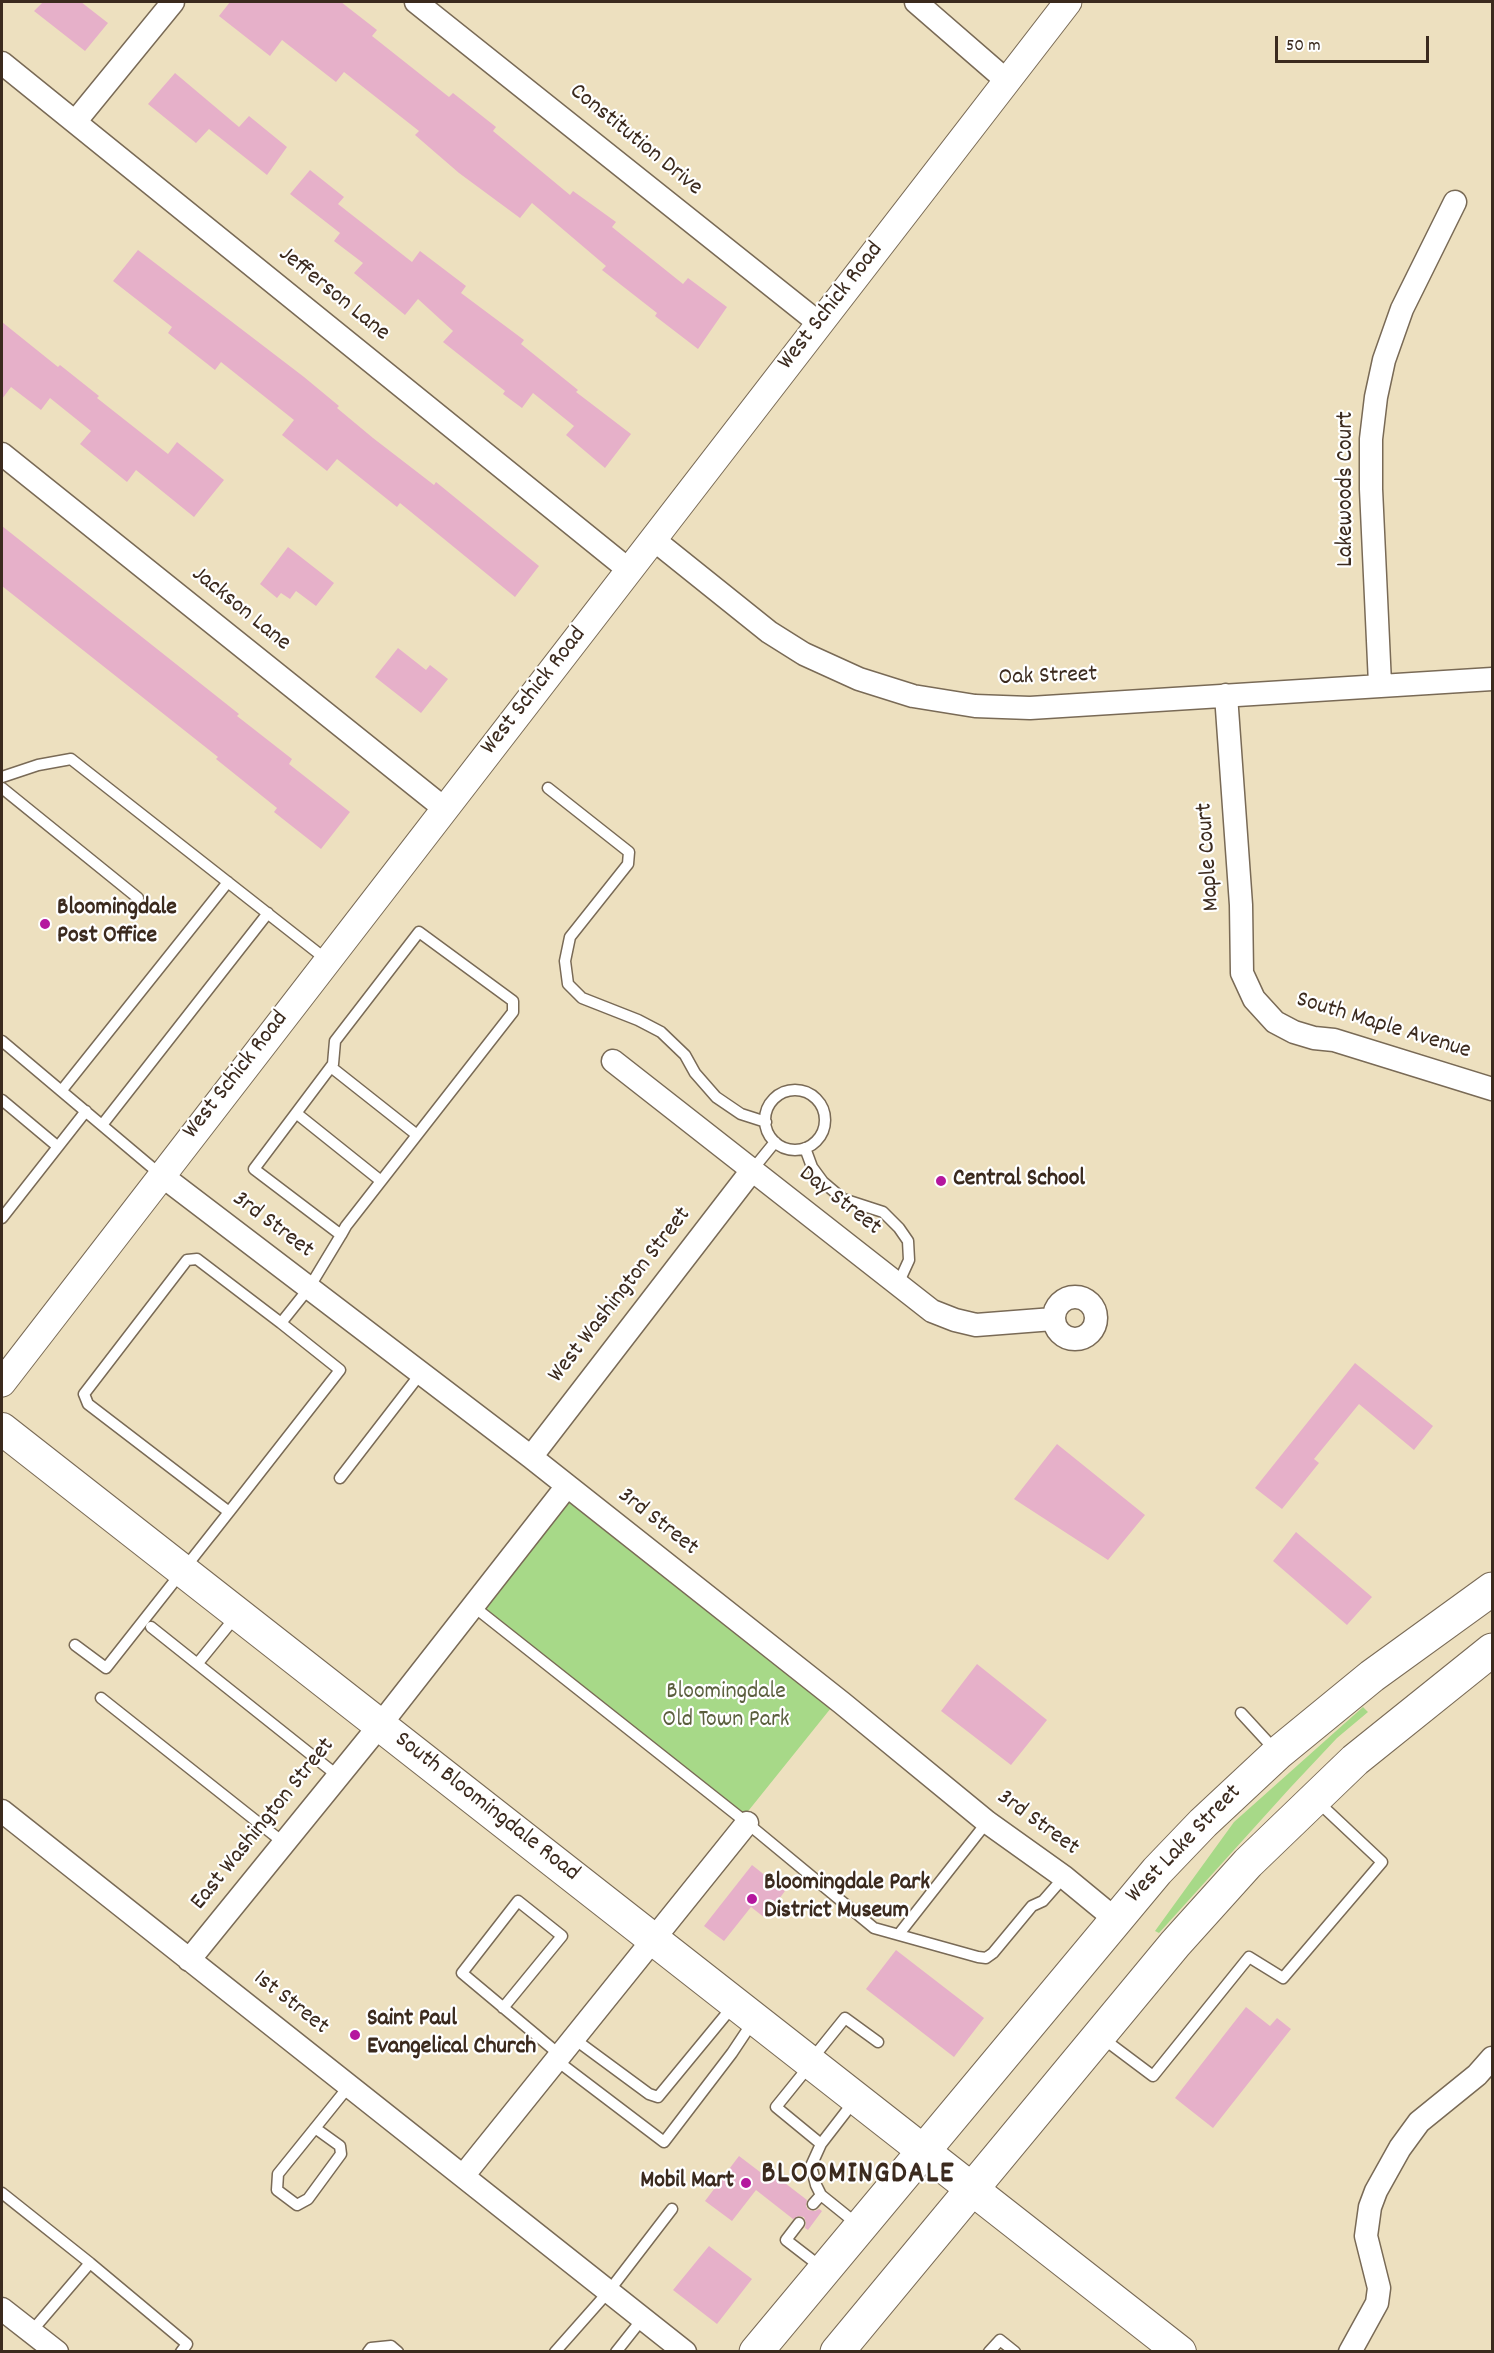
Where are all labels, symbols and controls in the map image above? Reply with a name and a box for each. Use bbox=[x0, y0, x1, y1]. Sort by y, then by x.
scale bar bbox=[1278, 24, 1432, 62]
text: 50 m bbox=[1286, 34, 1321, 59]
street label: Constitution Drive bbox=[563, 79, 707, 203]
street label: West Schick Road bbox=[773, 237, 891, 377]
street label: Jefferson Lane bbox=[271, 241, 395, 349]
street label: Lakewoods Court bbox=[1334, 411, 1362, 567]
street label: Jackson Lane bbox=[184, 561, 296, 659]
street label: West Schick Road bbox=[476, 622, 594, 762]
street label: Oak Street bbox=[998, 662, 1098, 694]
street label: Maple Court bbox=[1192, 802, 1228, 912]
place label: Bloomingdale Post Office bbox=[57, 896, 177, 952]
marker: Bloomingdale Post Office bbox=[38, 917, 52, 931]
street label: South Maple Avenue bbox=[1292, 987, 1474, 1067]
street label: West Schick Road bbox=[178, 1006, 296, 1146]
street label: Day Street bbox=[792, 1161, 886, 1243]
place label: Central School bbox=[953, 1167, 1085, 1195]
marker: Central School bbox=[934, 1174, 948, 1188]
street label: 3rd Street bbox=[226, 1186, 318, 1266]
street label: West Washington Street bbox=[543, 1202, 699, 1390]
street label: 3rd Street bbox=[611, 1483, 703, 1563]
park label: Bloomingdale Old Town Park bbox=[662, 1680, 790, 1736]
street label: South Bloomingdale Road bbox=[388, 1727, 584, 1889]
street label: East Washington Street bbox=[186, 1733, 342, 1917]
street label: West Lake Street bbox=[1121, 1780, 1249, 1910]
street label: 3rd Street bbox=[990, 1785, 1084, 1863]
place label: Bloomingdale Park District Museum bbox=[764, 1871, 930, 1927]
marker: Bloomingdale Park District Museum bbox=[745, 1892, 759, 1906]
street label: 1st Street bbox=[246, 1966, 334, 2042]
place label: Saint Paul Evangelical Church bbox=[367, 2007, 536, 2063]
marker: Saint Paul Evangelical Church bbox=[348, 2028, 362, 2042]
district label: BLOOMINGDALE bbox=[761, 2159, 955, 2195]
place label: Mobil Mart bbox=[640, 2169, 734, 2197]
marker: Mobil Mart bbox=[739, 2176, 753, 2190]

